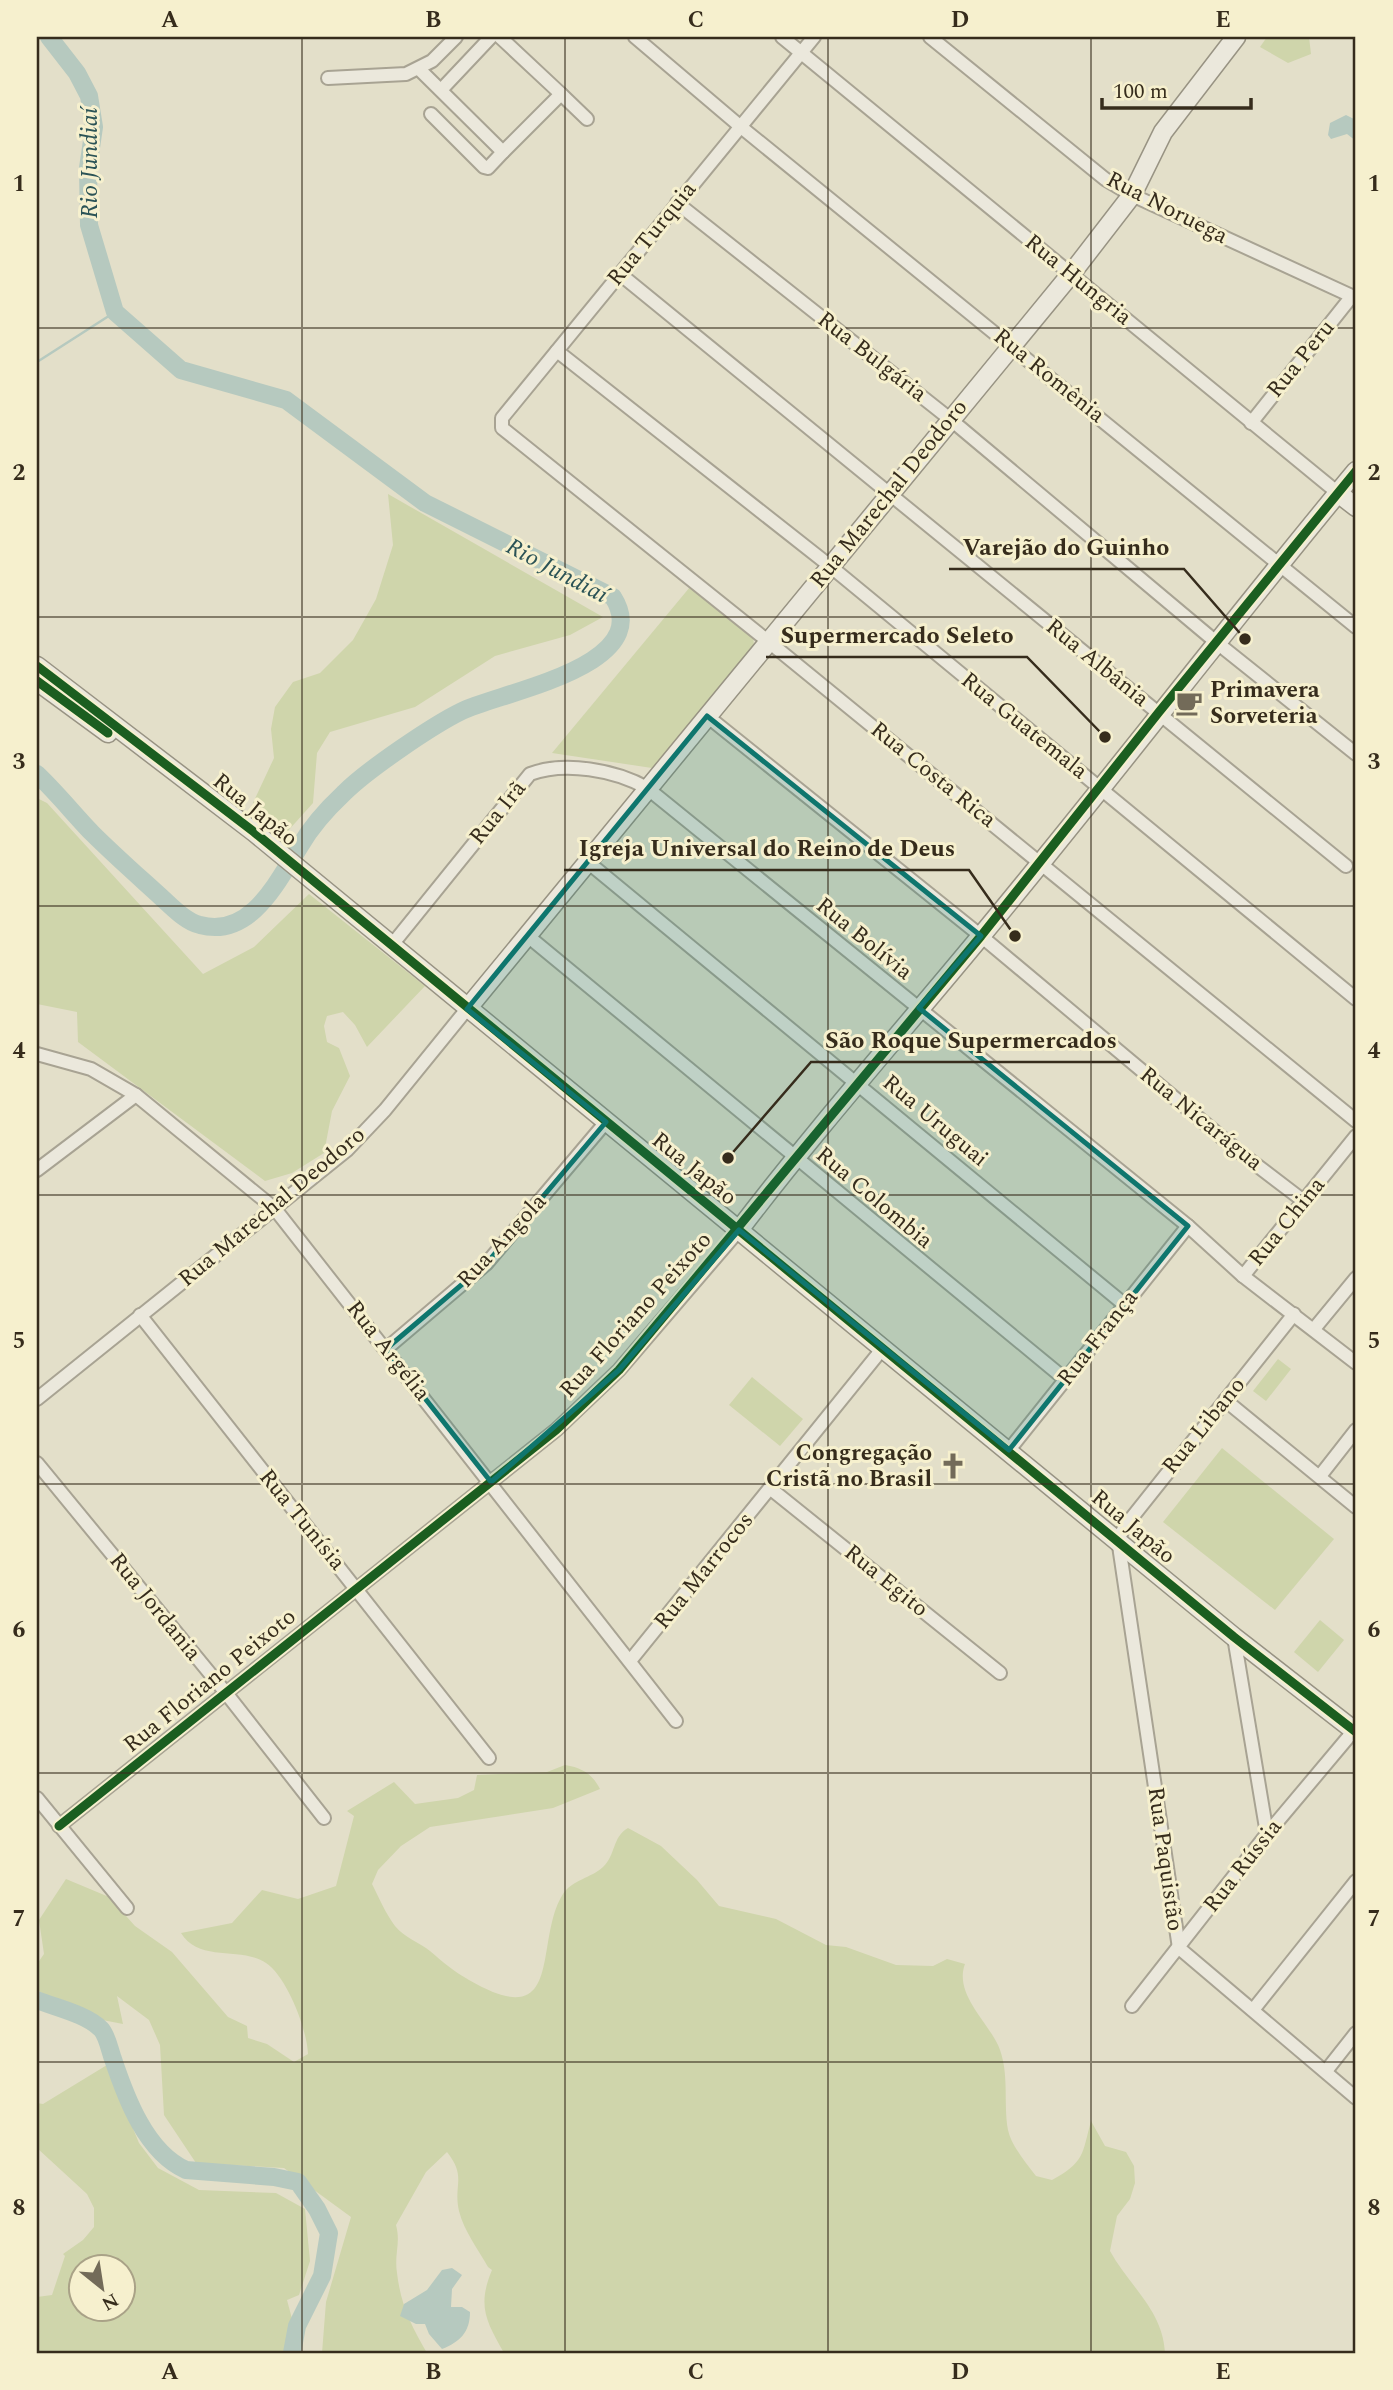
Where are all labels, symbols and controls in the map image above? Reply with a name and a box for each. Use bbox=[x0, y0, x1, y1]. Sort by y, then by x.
text: A bbox=[161, 3, 179, 38]
text: B bbox=[425, 3, 441, 38]
text: C bbox=[688, 3, 704, 38]
text: D bbox=[951, 3, 969, 38]
text: E bbox=[1215, 3, 1231, 38]
scale bar bbox=[1102, 66, 1251, 110]
text: 100 m bbox=[1113, 76, 1168, 108]
water label: Rio Jundiaí bbox=[72, 105, 108, 219]
street label: Rua Noruega bbox=[1100, 162, 1234, 254]
text: 1 bbox=[13, 167, 25, 202]
text: 1 bbox=[1368, 167, 1380, 202]
street label: Rua Turquia bbox=[599, 174, 705, 294]
street label: Rua Hungria bbox=[1017, 226, 1139, 334]
street label: Rua Bulgária bbox=[810, 303, 934, 411]
street label: Rua Peru bbox=[1258, 312, 1344, 406]
street label: Rua Romênia bbox=[985, 320, 1113, 432]
street label: Rua Marechal Deodoro bbox=[801, 392, 977, 596]
text: 2 bbox=[13, 456, 26, 491]
text: 2 bbox=[1368, 456, 1381, 491]
callout: Varejão do Guinho bbox=[949, 524, 1184, 569]
water label: Rio Jundiaí bbox=[499, 529, 616, 614]
text: Varejão do Guinho bbox=[963, 530, 1169, 566]
street label: Rua Albânia bbox=[1037, 610, 1157, 716]
callout: Supermercado Seleto bbox=[766, 612, 1027, 657]
text: Supermercado Seleto bbox=[780, 618, 1014, 654]
street label: Rua Guatemala bbox=[953, 664, 1095, 788]
place label: Primavera Sorveteria bbox=[1210, 673, 1320, 734]
cafe icon: Primavera Sorveteria bbox=[1174, 688, 1204, 718]
street label: Rua Costa Rica bbox=[862, 713, 1004, 837]
text: 3 bbox=[13, 745, 26, 780]
text: 3 bbox=[1368, 745, 1381, 780]
street label: Rua Japão bbox=[205, 764, 305, 856]
street label: Rua Irã bbox=[461, 773, 535, 853]
callout: Igreja Universal do Reino de Deus bbox=[564, 825, 969, 870]
text: Igreja Universal do Reino de Deus bbox=[579, 831, 955, 867]
street label: Rua Bolívia bbox=[808, 889, 920, 989]
callout: São Roque Supermercados bbox=[811, 1017, 1130, 1062]
text: São Roque Supermercados bbox=[825, 1023, 1117, 1059]
text: 4 bbox=[13, 1034, 26, 1069]
text: 4 bbox=[1368, 1034, 1381, 1069]
street label: Rua Nicarágua bbox=[1132, 1058, 1270, 1180]
street label: Rua Uruguai bbox=[874, 1066, 996, 1176]
street label: Rua Marechal Deodoro bbox=[171, 1118, 373, 1296]
street label: Rua Japão bbox=[644, 1123, 744, 1215]
street label: Rua Colombia bbox=[807, 1138, 941, 1258]
street label: Rua China bbox=[1240, 1169, 1334, 1275]
street label: Rua Angola bbox=[449, 1186, 555, 1296]
street label: Rua Floriano Peixoto bbox=[551, 1224, 721, 1406]
street label: Rua França bbox=[1049, 1282, 1147, 1394]
street label: Rua Argélia bbox=[337, 1293, 439, 1409]
text: 5 bbox=[13, 1324, 25, 1359]
text: 5 bbox=[1368, 1324, 1380, 1359]
street label: Rua Libano bbox=[1154, 1370, 1254, 1482]
place label: Congregação Cristã no Brasil bbox=[766, 1436, 932, 1497]
church icon: Congregação Cristã no Brasil bbox=[938, 1451, 968, 1481]
street label: Rua Tunísia bbox=[250, 1462, 354, 1578]
street label: Rua Japão bbox=[1083, 1481, 1183, 1573]
street label: Rua Marrocos bbox=[646, 1505, 762, 1637]
street label: Rua Egito bbox=[836, 1536, 936, 1626]
street label: Rua Jordania bbox=[100, 1545, 210, 1669]
street label: Rua Floriano Peixoto bbox=[116, 1600, 304, 1762]
text: 6 bbox=[13, 1613, 26, 1648]
text: 6 bbox=[1368, 1613, 1381, 1648]
street label: Rua Paquistão bbox=[1138, 1785, 1192, 1933]
street label: Rua Rússia bbox=[1195, 1811, 1291, 1921]
text: 7 bbox=[13, 1902, 25, 1937]
text: 7 bbox=[1368, 1902, 1380, 1937]
text: 8 bbox=[13, 2191, 25, 2226]
text: 8 bbox=[1368, 2191, 1380, 2226]
north arrow bbox=[66, 2254, 136, 2324]
text: N bbox=[96, 2285, 124, 2318]
text: A bbox=[161, 2355, 179, 2390]
text: B bbox=[425, 2355, 441, 2390]
text: C bbox=[688, 2355, 704, 2390]
text: D bbox=[951, 2355, 969, 2390]
text: E bbox=[1215, 2355, 1231, 2390]

